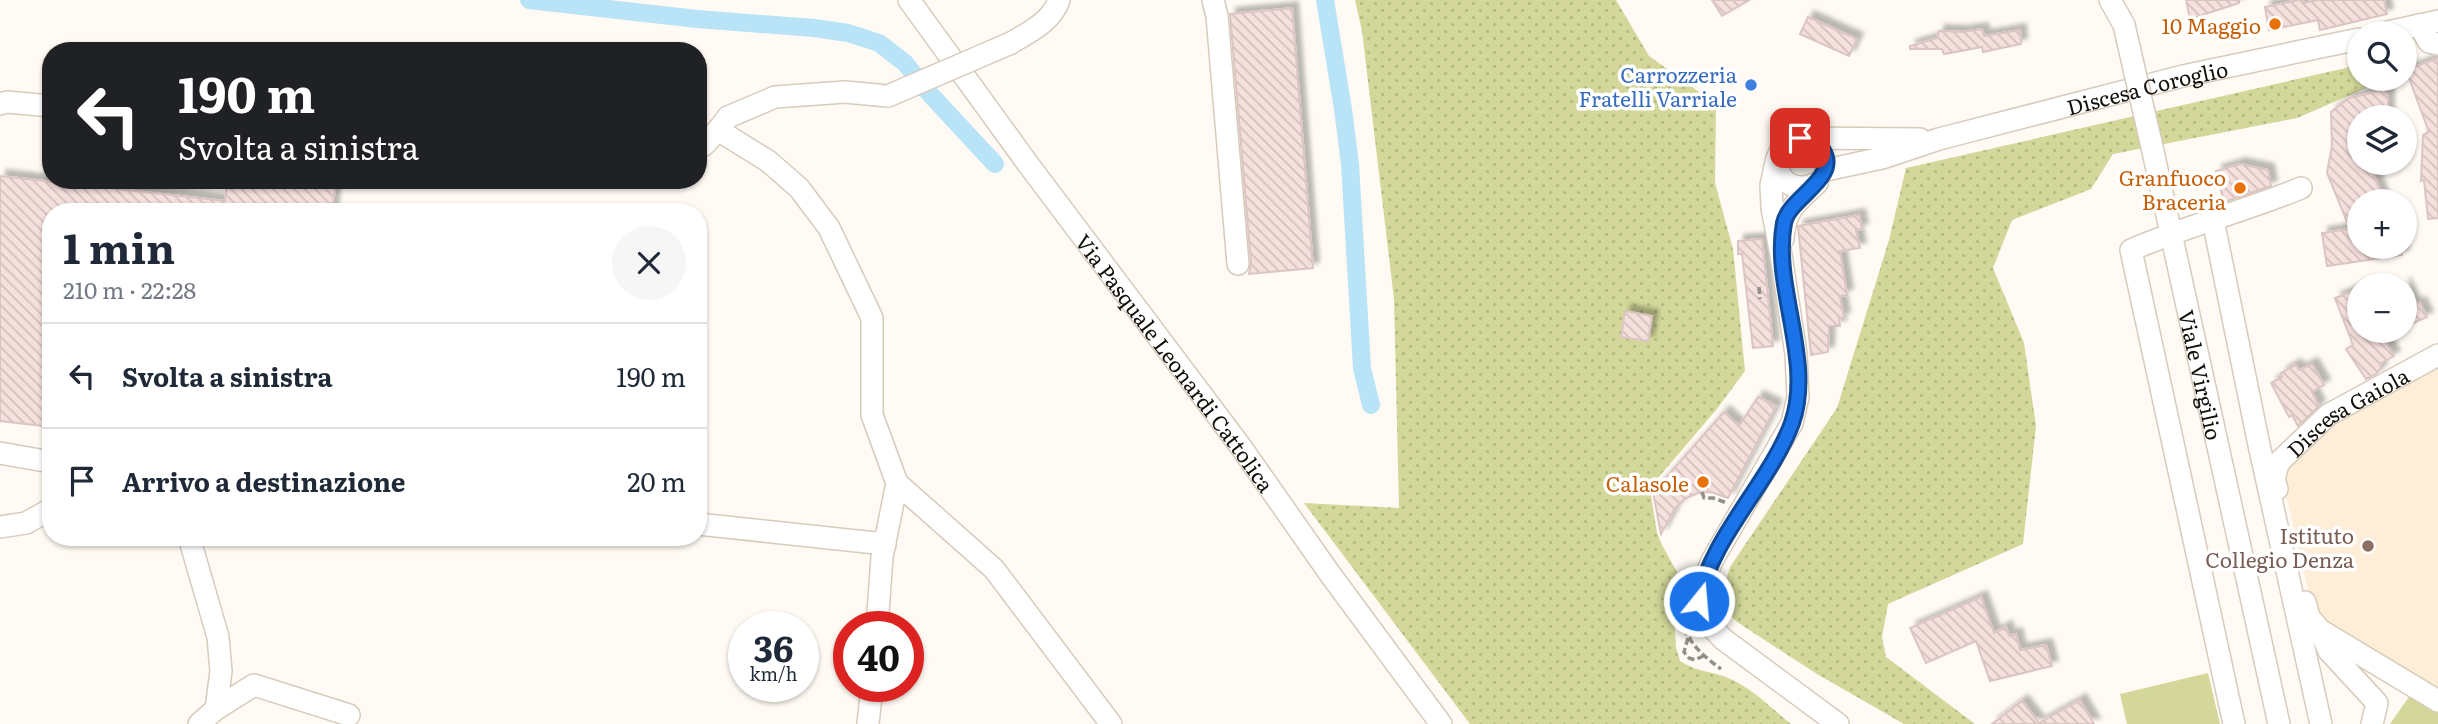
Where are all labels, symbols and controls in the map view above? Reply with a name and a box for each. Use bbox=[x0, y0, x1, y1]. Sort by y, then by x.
place label: 10 Maggio bbox=[2161, 9, 2261, 40]
marker: 10 Maggio bbox=[2267, 16, 2283, 32]
map controls bbox=[2347, 21, 2417, 343]
button: search bbox=[2347, 21, 2417, 91]
street label: Discesa Coroglio bbox=[2063, 52, 2231, 121]
text: 190 m bbox=[178, 55, 315, 128]
place label: Carrozzeria Fratelli Varriale bbox=[1579, 58, 1738, 113]
icon: left bbox=[63, 70, 154, 161]
marker: Carrozzeria Fratelli Varriale bbox=[1743, 77, 1759, 93]
button: layers bbox=[2347, 105, 2417, 175]
pin bbox=[1770, 108, 1830, 168]
icon: arrive bbox=[1781, 119, 1819, 157]
text: Svolta a sinistra bbox=[178, 122, 419, 170]
place label: Granfuoco Braceria bbox=[2119, 161, 2227, 216]
marker: Granfuoco Braceria bbox=[2232, 180, 2248, 196]
button: + bbox=[2347, 189, 2417, 259]
text: 1 min bbox=[63, 215, 175, 277]
button: close bbox=[612, 226, 686, 300]
street label: Via Pasquale Leonardi Cattolica bbox=[1070, 226, 1283, 498]
text: 210 m · 22:28 bbox=[63, 272, 196, 306]
button: − bbox=[2347, 273, 2417, 343]
street label: Viale Virgilio bbox=[2173, 306, 2231, 443]
text: Svolta a sinistra bbox=[122, 356, 333, 395]
text: 190 m bbox=[616, 356, 686, 395]
icon: left bbox=[63, 357, 101, 395]
street label: Discesa Gaiola bbox=[2279, 358, 2415, 463]
text: Arrivo a destinazione bbox=[122, 461, 406, 500]
text: 20 m bbox=[627, 461, 686, 500]
icon: arrive bbox=[63, 462, 101, 500]
place label: Calasole bbox=[1606, 467, 1689, 498]
marker: Calasole bbox=[1695, 474, 1711, 490]
place label: Istituto Collegio Denza bbox=[2205, 519, 2355, 574]
marker: Istituto Collegio Denza bbox=[2360, 538, 2376, 554]
position arrow bbox=[1662, 564, 1736, 638]
speed limit sign: 40 bbox=[833, 611, 924, 702]
text: 36 bbox=[754, 621, 793, 673]
text: km/h bbox=[750, 660, 797, 687]

